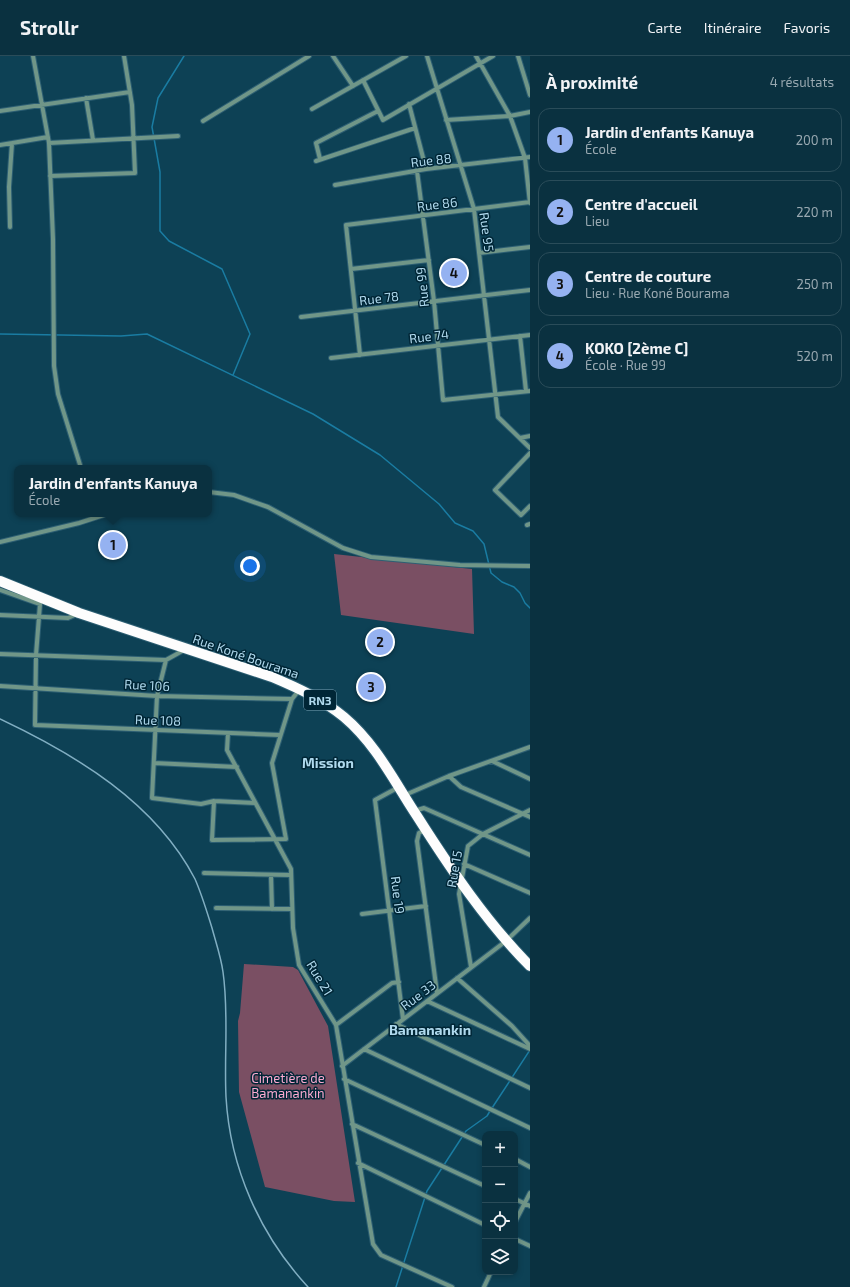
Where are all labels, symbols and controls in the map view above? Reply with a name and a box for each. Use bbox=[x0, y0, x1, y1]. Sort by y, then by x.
text: Strollr bbox=[20, 16, 79, 39]
text: Carte bbox=[648, 19, 682, 36]
text: Itinéraire bbox=[704, 19, 762, 36]
text: Favoris bbox=[784, 19, 830, 36]
text: À proximité bbox=[546, 72, 638, 92]
text: 4 résultats bbox=[770, 74, 834, 90]
text: Jardin d'enfants Kanuya bbox=[585, 123, 754, 141]
text: 1 bbox=[557, 132, 563, 148]
text: 200 m bbox=[796, 132, 833, 148]
text: École bbox=[585, 141, 617, 157]
street label: Rue 88 bbox=[410, 150, 452, 170]
street label: Rue 86 bbox=[416, 194, 458, 214]
text: Centre d'accueil bbox=[585, 195, 698, 213]
text: 2 bbox=[556, 204, 564, 220]
text: 220 m bbox=[796, 204, 833, 220]
street label: Rue 95 bbox=[476, 211, 498, 253]
text: Lieu bbox=[585, 213, 609, 229]
pin: 4 bbox=[441, 258, 467, 288]
street label: Rue 99 bbox=[412, 266, 432, 308]
text: Centre de couture bbox=[585, 267, 711, 285]
text: 3 bbox=[556, 276, 564, 292]
text: 250 m bbox=[797, 276, 833, 292]
text: Lieu · Rue Koné Bourama bbox=[585, 285, 730, 301]
street label: Rue 78 bbox=[358, 288, 400, 308]
street label: Rue 74 bbox=[408, 326, 450, 346]
text: KOKO [2ème C] bbox=[585, 339, 688, 357]
text: 4 bbox=[556, 348, 564, 364]
text: 520 m bbox=[797, 348, 833, 364]
text: École · Rue 99 bbox=[585, 357, 666, 373]
popup bbox=[14, 465, 212, 517]
text: Jardin d'enfants Kanuya bbox=[29, 474, 197, 492]
text: École bbox=[29, 492, 60, 508]
pin: 1 bbox=[100, 530, 126, 560]
your location bbox=[240, 556, 260, 576]
pin: 2 bbox=[367, 627, 393, 657]
street label: Rue Koné Bourama bbox=[191, 630, 301, 682]
pin: 3 bbox=[358, 672, 384, 702]
street label: Rue 106 bbox=[124, 676, 170, 694]
road number: RN3 bbox=[304, 690, 336, 710]
street label: Rue 108 bbox=[135, 711, 181, 729]
district label: Mission bbox=[302, 754, 354, 771]
street label: Rue 15 bbox=[443, 849, 465, 889]
street label: Rue 19 bbox=[388, 875, 408, 915]
street label: Rue 21 bbox=[303, 958, 337, 998]
street label: Rue 33 bbox=[397, 977, 439, 1013]
district label: Bamanankin bbox=[389, 1021, 471, 1038]
park label: Cimetière de Bamanankin bbox=[251, 1070, 325, 1101]
map controls bbox=[482, 1131, 518, 1275]
button: + bbox=[482, 1131, 518, 1167]
button: − bbox=[482, 1167, 518, 1203]
button: locate bbox=[482, 1203, 518, 1239]
button: layers bbox=[482, 1239, 518, 1275]

